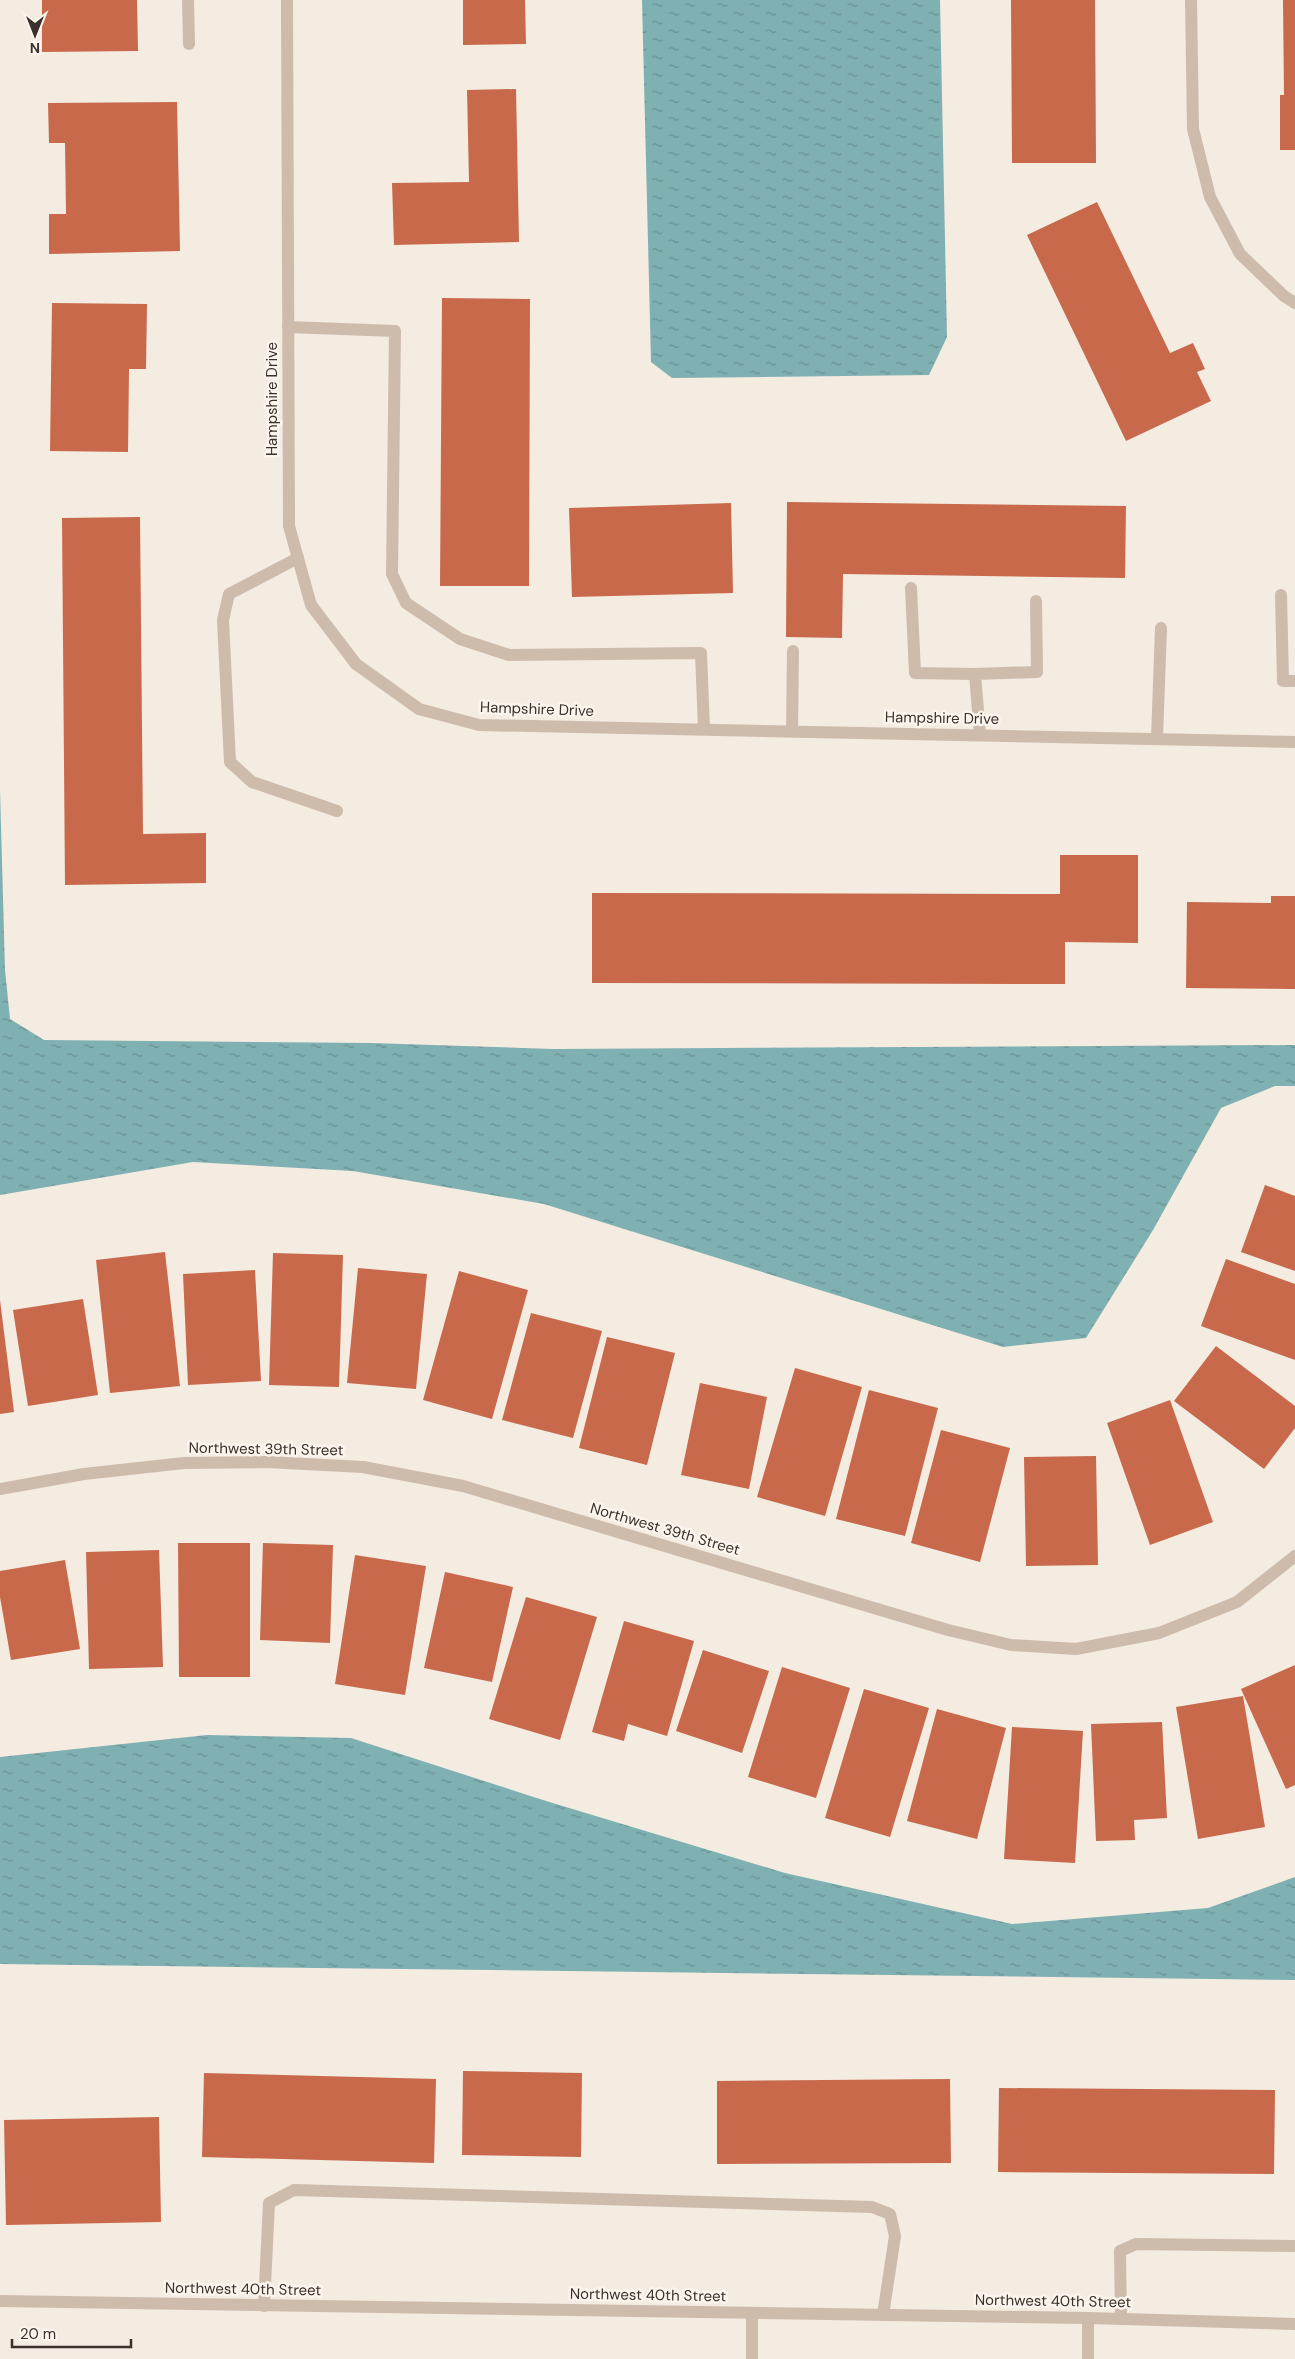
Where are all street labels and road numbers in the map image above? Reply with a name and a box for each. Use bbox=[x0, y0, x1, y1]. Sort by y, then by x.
street label: Hampshire Drive bbox=[262, 342, 282, 456]
street label: Hampshire Drive bbox=[480, 697, 594, 721]
street label: Hampshire Drive bbox=[885, 707, 999, 729]
street label: Northwest 39th Street bbox=[188, 1438, 344, 1460]
street label: Northwest 39th Street bbox=[588, 1498, 742, 1560]
street label: Northwest 40th Street bbox=[165, 2278, 321, 2300]
street label: Northwest 40th Street bbox=[570, 2284, 726, 2306]
street label: Northwest 40th Street bbox=[975, 2290, 1131, 2312]

